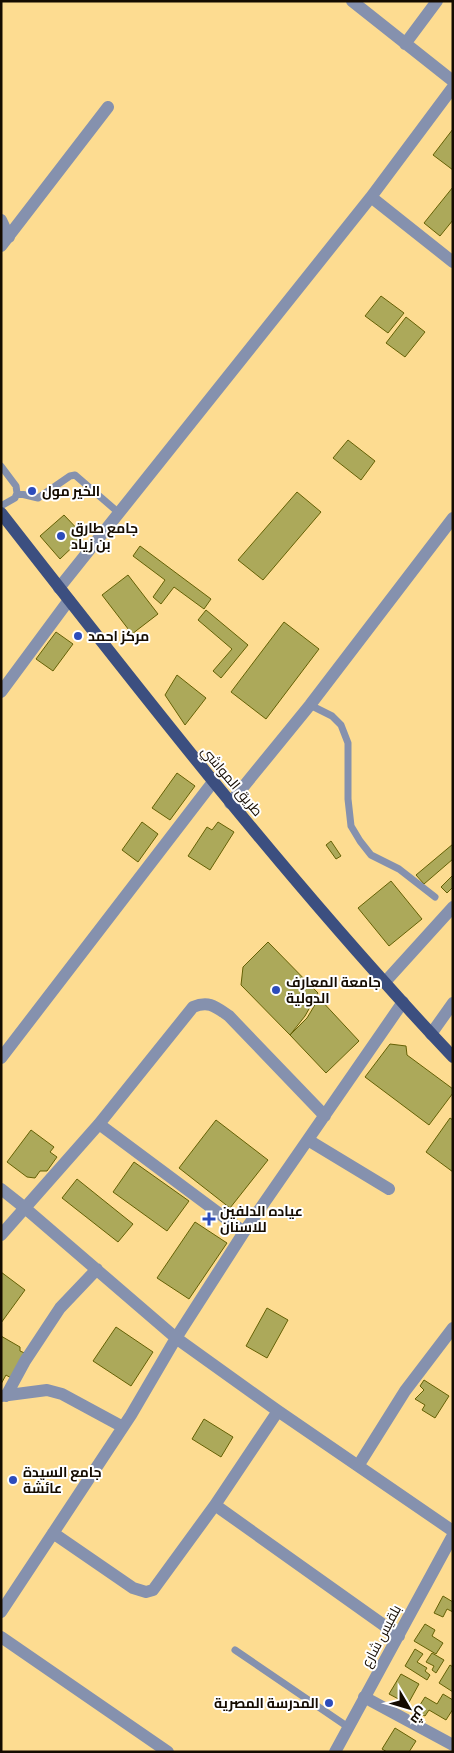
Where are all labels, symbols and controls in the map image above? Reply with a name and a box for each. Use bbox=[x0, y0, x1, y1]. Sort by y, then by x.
place label: الخير مول bbox=[42, 482, 100, 500]
marker: الخير مول bbox=[26, 485, 38, 497]
place label: جامع طارق بن زياد bbox=[71, 519, 138, 553]
marker: جامع طارق بن زياد bbox=[55, 530, 67, 542]
place label: مركز احمد bbox=[88, 627, 149, 645]
marker: مركز احمد bbox=[72, 630, 84, 642]
street label: طريق المواشي bbox=[196, 742, 267, 821]
place label: جامعة المعارف الدولية bbox=[286, 973, 381, 1007]
marker: جامعة المعارف الدولية bbox=[270, 984, 282, 996]
place label: عياده الدلفين للاسنان bbox=[220, 1202, 303, 1235]
marker: عياده الدلفين للاسنان bbox=[202, 1212, 216, 1226]
place label: جامع السيدة عائشة bbox=[23, 1463, 102, 1496]
marker: جامع السيدة عائشة bbox=[7, 1474, 19, 1486]
street label: بلقيس شارع bbox=[357, 1602, 405, 1670]
north arrow bbox=[384, 1683, 434, 1733]
place label: المدرسة المصرية bbox=[214, 1694, 319, 1712]
marker: المدرسة المصرية bbox=[323, 1697, 335, 1709]
text: ش bbox=[407, 1703, 432, 1729]

